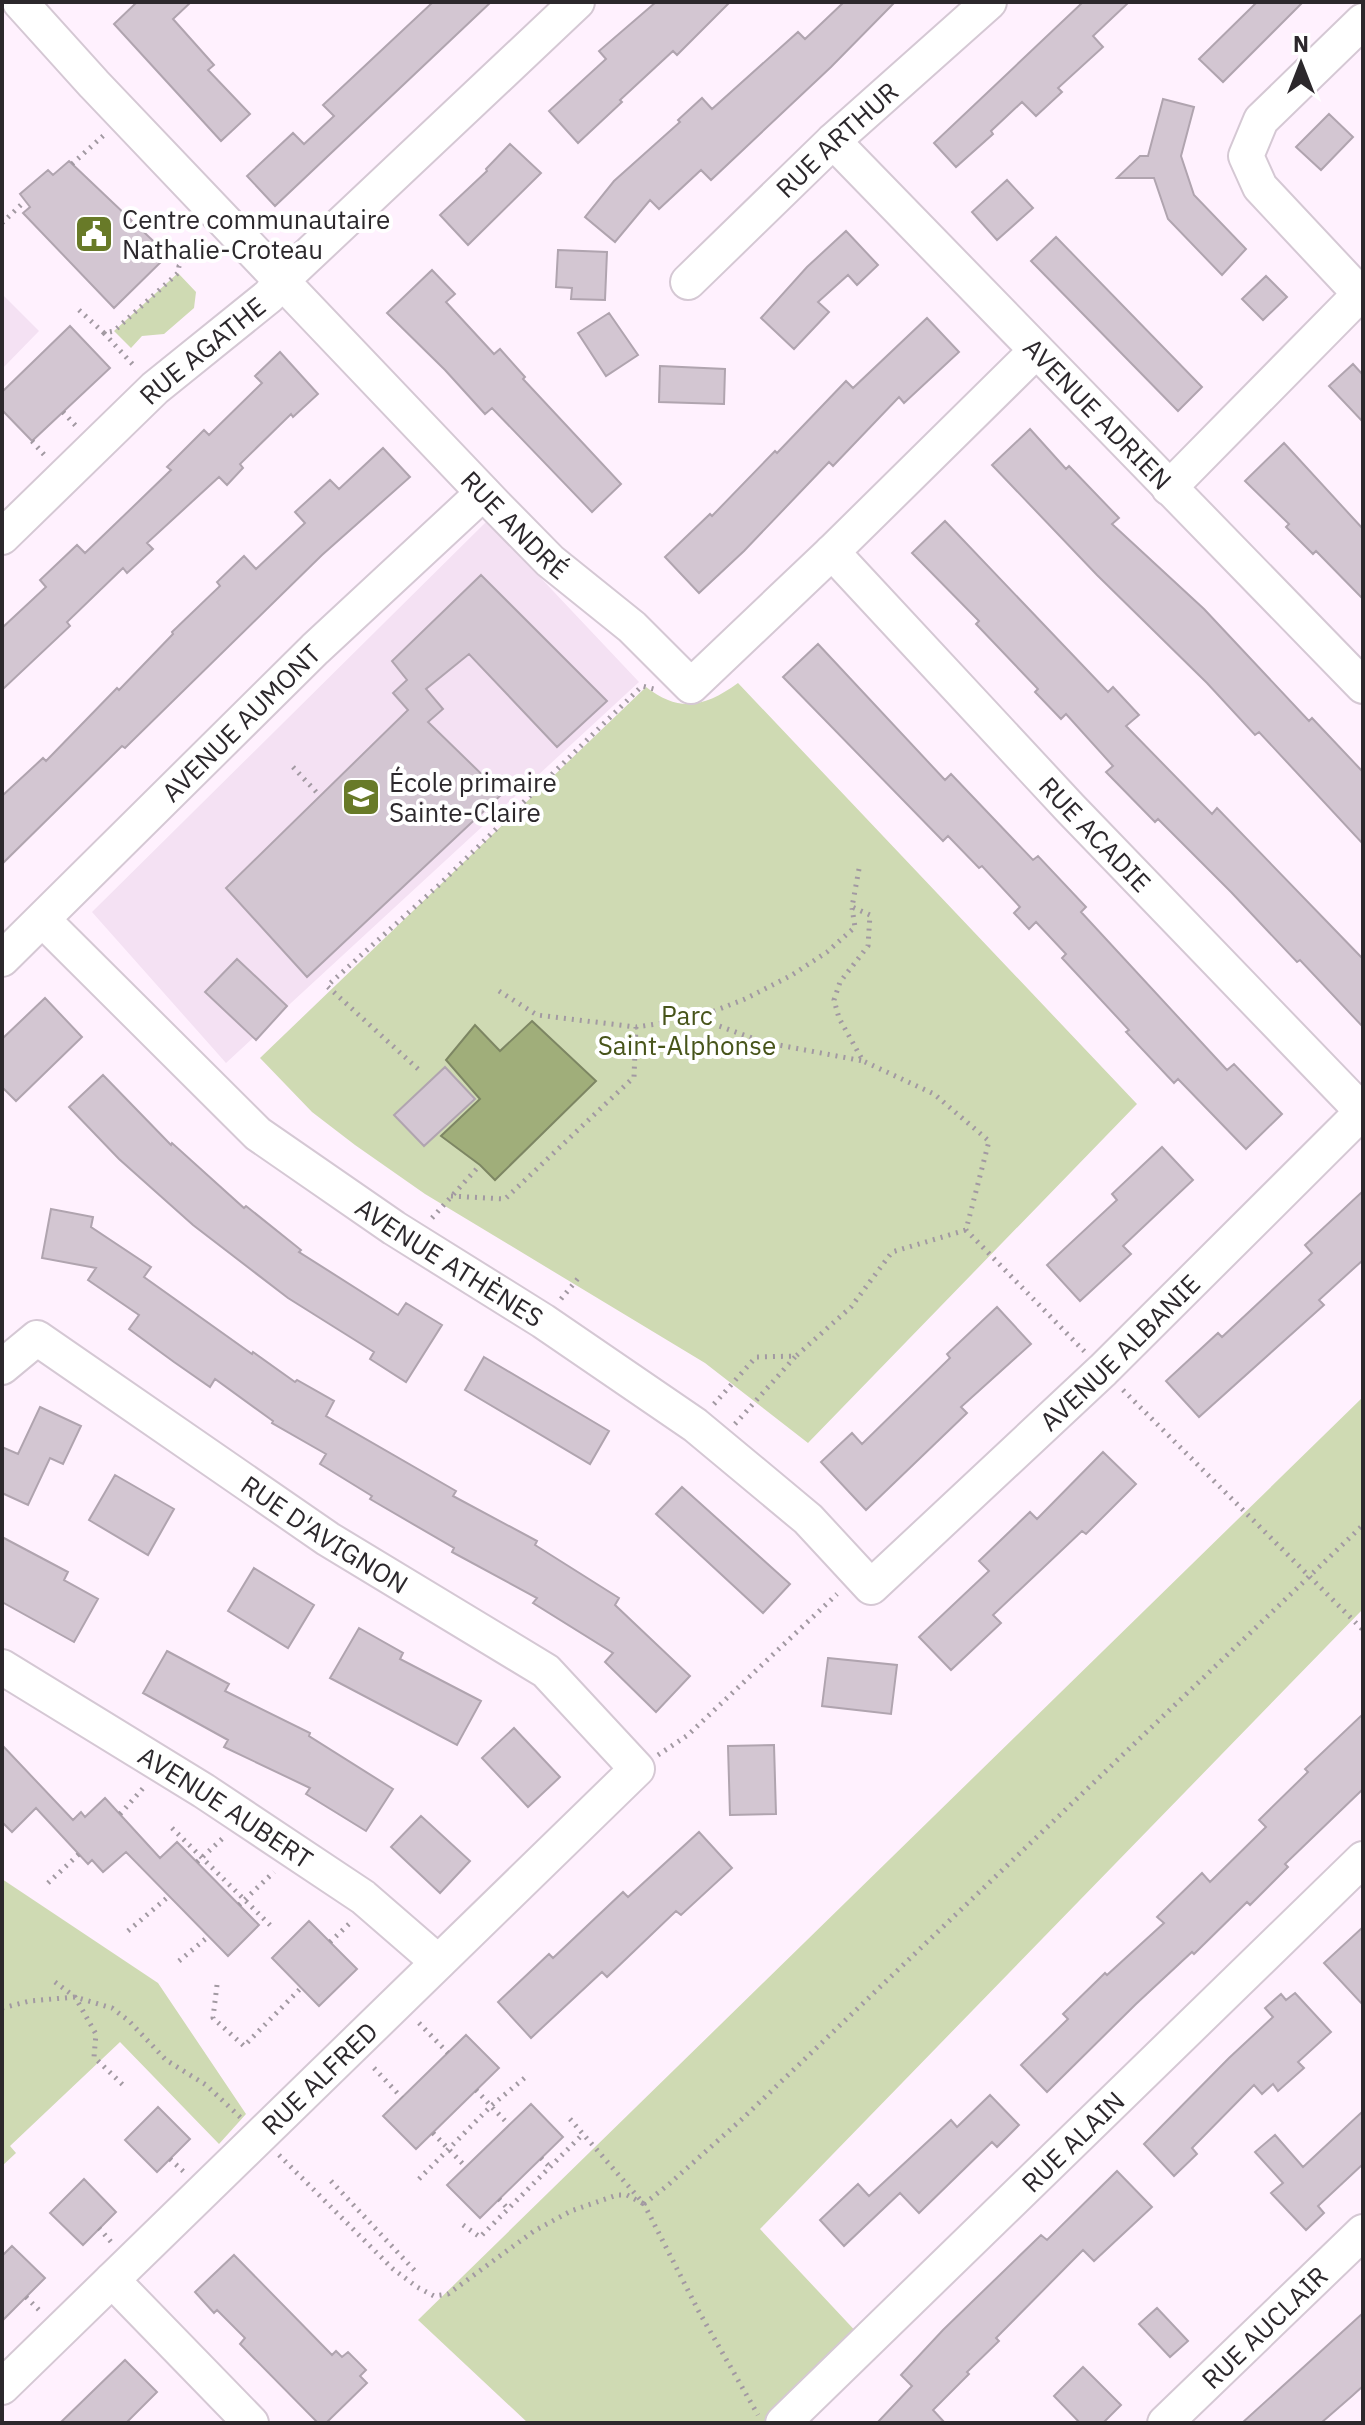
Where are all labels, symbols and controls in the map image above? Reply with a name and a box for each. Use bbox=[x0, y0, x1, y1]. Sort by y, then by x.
north arrow bbox=[1261, 24, 1341, 104]
text: N bbox=[1293, 29, 1309, 58]
street label: RUE ARTHUR bbox=[768, 74, 905, 205]
place label: Centre communautaire Nathalie-Croteau bbox=[122, 202, 390, 266]
public building icon: Centre communautaire Nathalie-Croteau bbox=[73, 213, 115, 255]
street label: RUE AGATHE bbox=[132, 289, 272, 411]
street label: AVENUE ADRIEN bbox=[1016, 330, 1179, 497]
street label: RUE ANDRÉ bbox=[454, 463, 576, 586]
street label: AVENUE AUMONT bbox=[154, 636, 328, 809]
place label: École primaire Sainte-Claire bbox=[389, 765, 557, 829]
street label: RUE ACADIE bbox=[1032, 769, 1159, 899]
school or university icon: École primaire Sainte-Claire bbox=[340, 776, 382, 818]
park label: Parc Saint-Alphonse bbox=[598, 998, 776, 1062]
street label: AVENUE ATHÈNES bbox=[349, 1190, 550, 1334]
street label: AVENUE ALBANIE bbox=[1032, 1266, 1207, 1438]
street label: RUE D'AVIGNON bbox=[235, 1467, 415, 1601]
street label: AVENUE AUBERT bbox=[132, 1738, 320, 1876]
street label: RUE ALFRED bbox=[254, 2014, 384, 2142]
street label: RUE ALAIN bbox=[1014, 2084, 1131, 2199]
street label: RUE AUCLAIR bbox=[1194, 2258, 1335, 2396]

